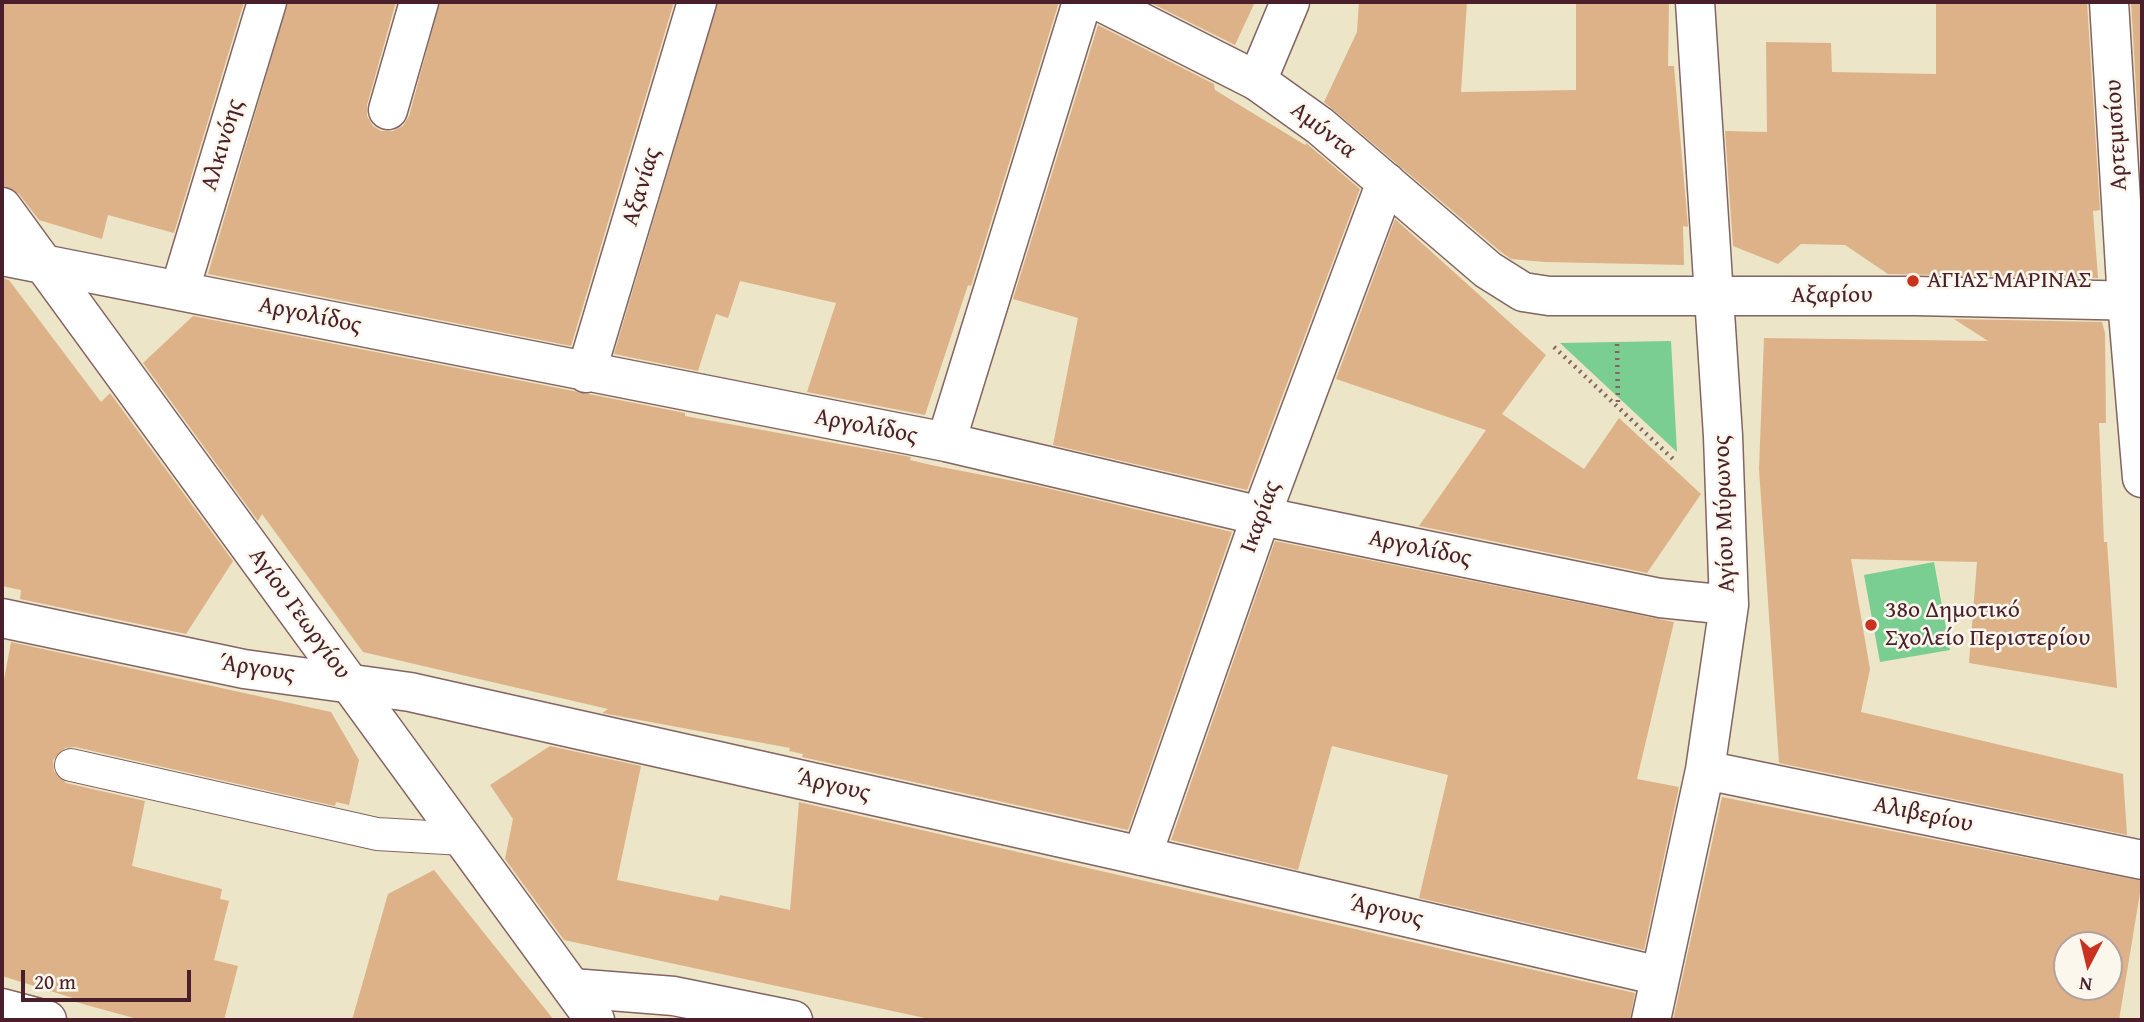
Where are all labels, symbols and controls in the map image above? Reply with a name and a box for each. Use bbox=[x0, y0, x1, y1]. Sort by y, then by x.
street label: Αρτεμισίου bbox=[2100, 79, 2134, 191]
street label: Αλκινόης bbox=[195, 96, 251, 194]
street label: Αμύντα bbox=[1284, 96, 1362, 166]
street label: Αξανίας bbox=[616, 144, 668, 230]
place label: ΑΓΙΑΣ ΜΑΡΙΝΑΣ bbox=[1927, 267, 2091, 295]
marker: ΑΓΙΑΣ ΜΑΡΙΝΑΣ bbox=[1905, 273, 1921, 289]
street label: Αξαρίου bbox=[1791, 282, 1873, 310]
street label: Αργολίδος bbox=[256, 291, 364, 341]
street label: Αργολίδος bbox=[812, 403, 920, 451]
street label: Αγίου Μύρωνος bbox=[1708, 435, 1742, 593]
street label: Ικαρίας bbox=[1235, 477, 1287, 557]
street label: Αργολίδος bbox=[1366, 524, 1474, 574]
street label: Αγίου Γεωργίου bbox=[242, 543, 356, 685]
place label: 38ο Δημοτικό Σχολείο Περιστερίου bbox=[1885, 597, 2090, 653]
marker: 38ο Δημοτικό Σχολείο Περιστερίου bbox=[1863, 617, 1879, 633]
street label: Άργους bbox=[218, 649, 296, 689]
street label: Άργους bbox=[793, 763, 873, 809]
street label: Αλιβερίου bbox=[1871, 790, 1975, 840]
street label: Άργους bbox=[1346, 889, 1426, 935]
north arrow bbox=[2053, 931, 2123, 1001]
scale bar bbox=[24, 956, 194, 1000]
text: 20 m bbox=[34, 966, 76, 997]
text: N bbox=[2078, 970, 2094, 1000]

